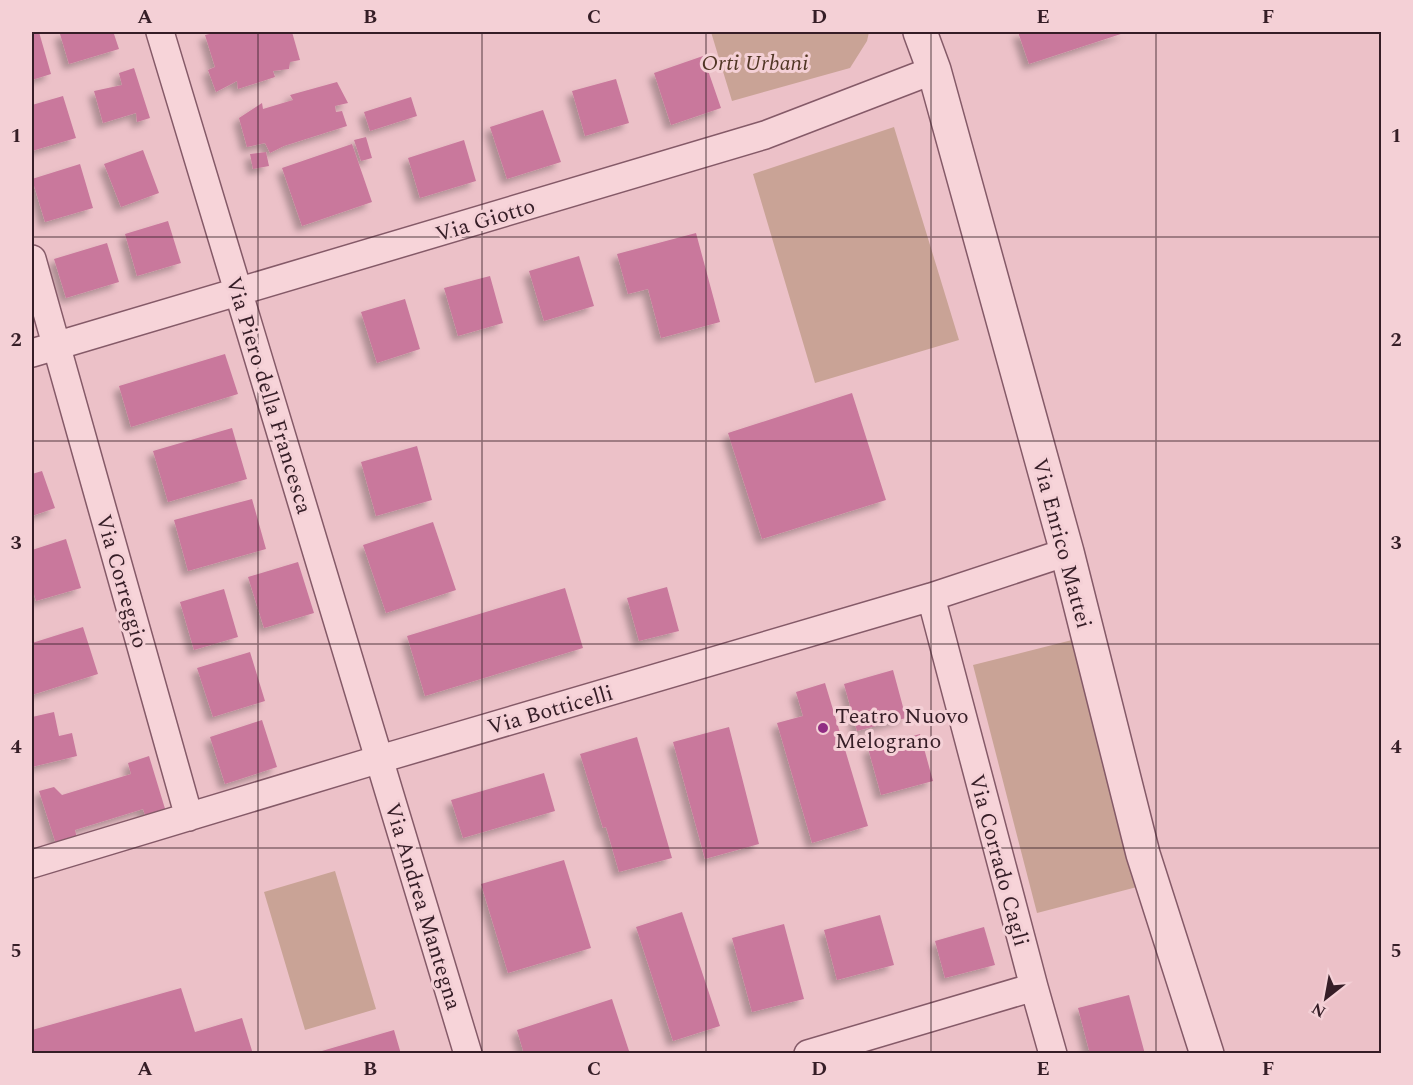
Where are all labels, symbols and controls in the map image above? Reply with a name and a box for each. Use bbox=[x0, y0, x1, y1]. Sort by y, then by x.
text: A bbox=[137, 2, 153, 32]
text: B bbox=[363, 2, 377, 32]
text: C bbox=[587, 2, 601, 32]
text: D bbox=[811, 2, 827, 32]
text: E bbox=[1036, 2, 1050, 32]
text: F bbox=[1262, 2, 1274, 32]
park label: Orti Urbani bbox=[701, 47, 809, 80]
text: 1 bbox=[10, 121, 22, 151]
text: 1 bbox=[1390, 121, 1402, 151]
street label: Via Giotto bbox=[432, 190, 539, 251]
street label: Via Piero della Francesca bbox=[217, 273, 320, 518]
text: 2 bbox=[10, 325, 22, 355]
text: 2 bbox=[1390, 325, 1402, 355]
street label: Via Enrico Mattei bbox=[1023, 455, 1100, 632]
street label: Via Correggio bbox=[87, 511, 156, 652]
text: 3 bbox=[10, 528, 22, 558]
text: 3 bbox=[1390, 528, 1402, 558]
street label: Via Botticelli bbox=[484, 677, 617, 744]
place label: Teatro Nuovo Melograno bbox=[835, 700, 969, 758]
marker: Teatro Nuovo Melograno bbox=[816, 721, 830, 735]
text: 4 bbox=[10, 732, 22, 762]
text: 4 bbox=[1390, 732, 1402, 762]
street label: Via Corrado Cagli bbox=[960, 771, 1037, 950]
street label: Via Andrea Mantegna bbox=[375, 799, 470, 1014]
text: 5 bbox=[10, 936, 22, 966]
text: 5 bbox=[1390, 936, 1402, 966]
north arrow bbox=[1296, 968, 1356, 1028]
text: N bbox=[1307, 996, 1331, 1024]
text: A bbox=[137, 1054, 153, 1084]
text: B bbox=[363, 1054, 377, 1084]
text: C bbox=[587, 1054, 601, 1084]
text: D bbox=[811, 1054, 827, 1084]
text: E bbox=[1036, 1054, 1050, 1084]
text: F bbox=[1262, 1054, 1274, 1084]

